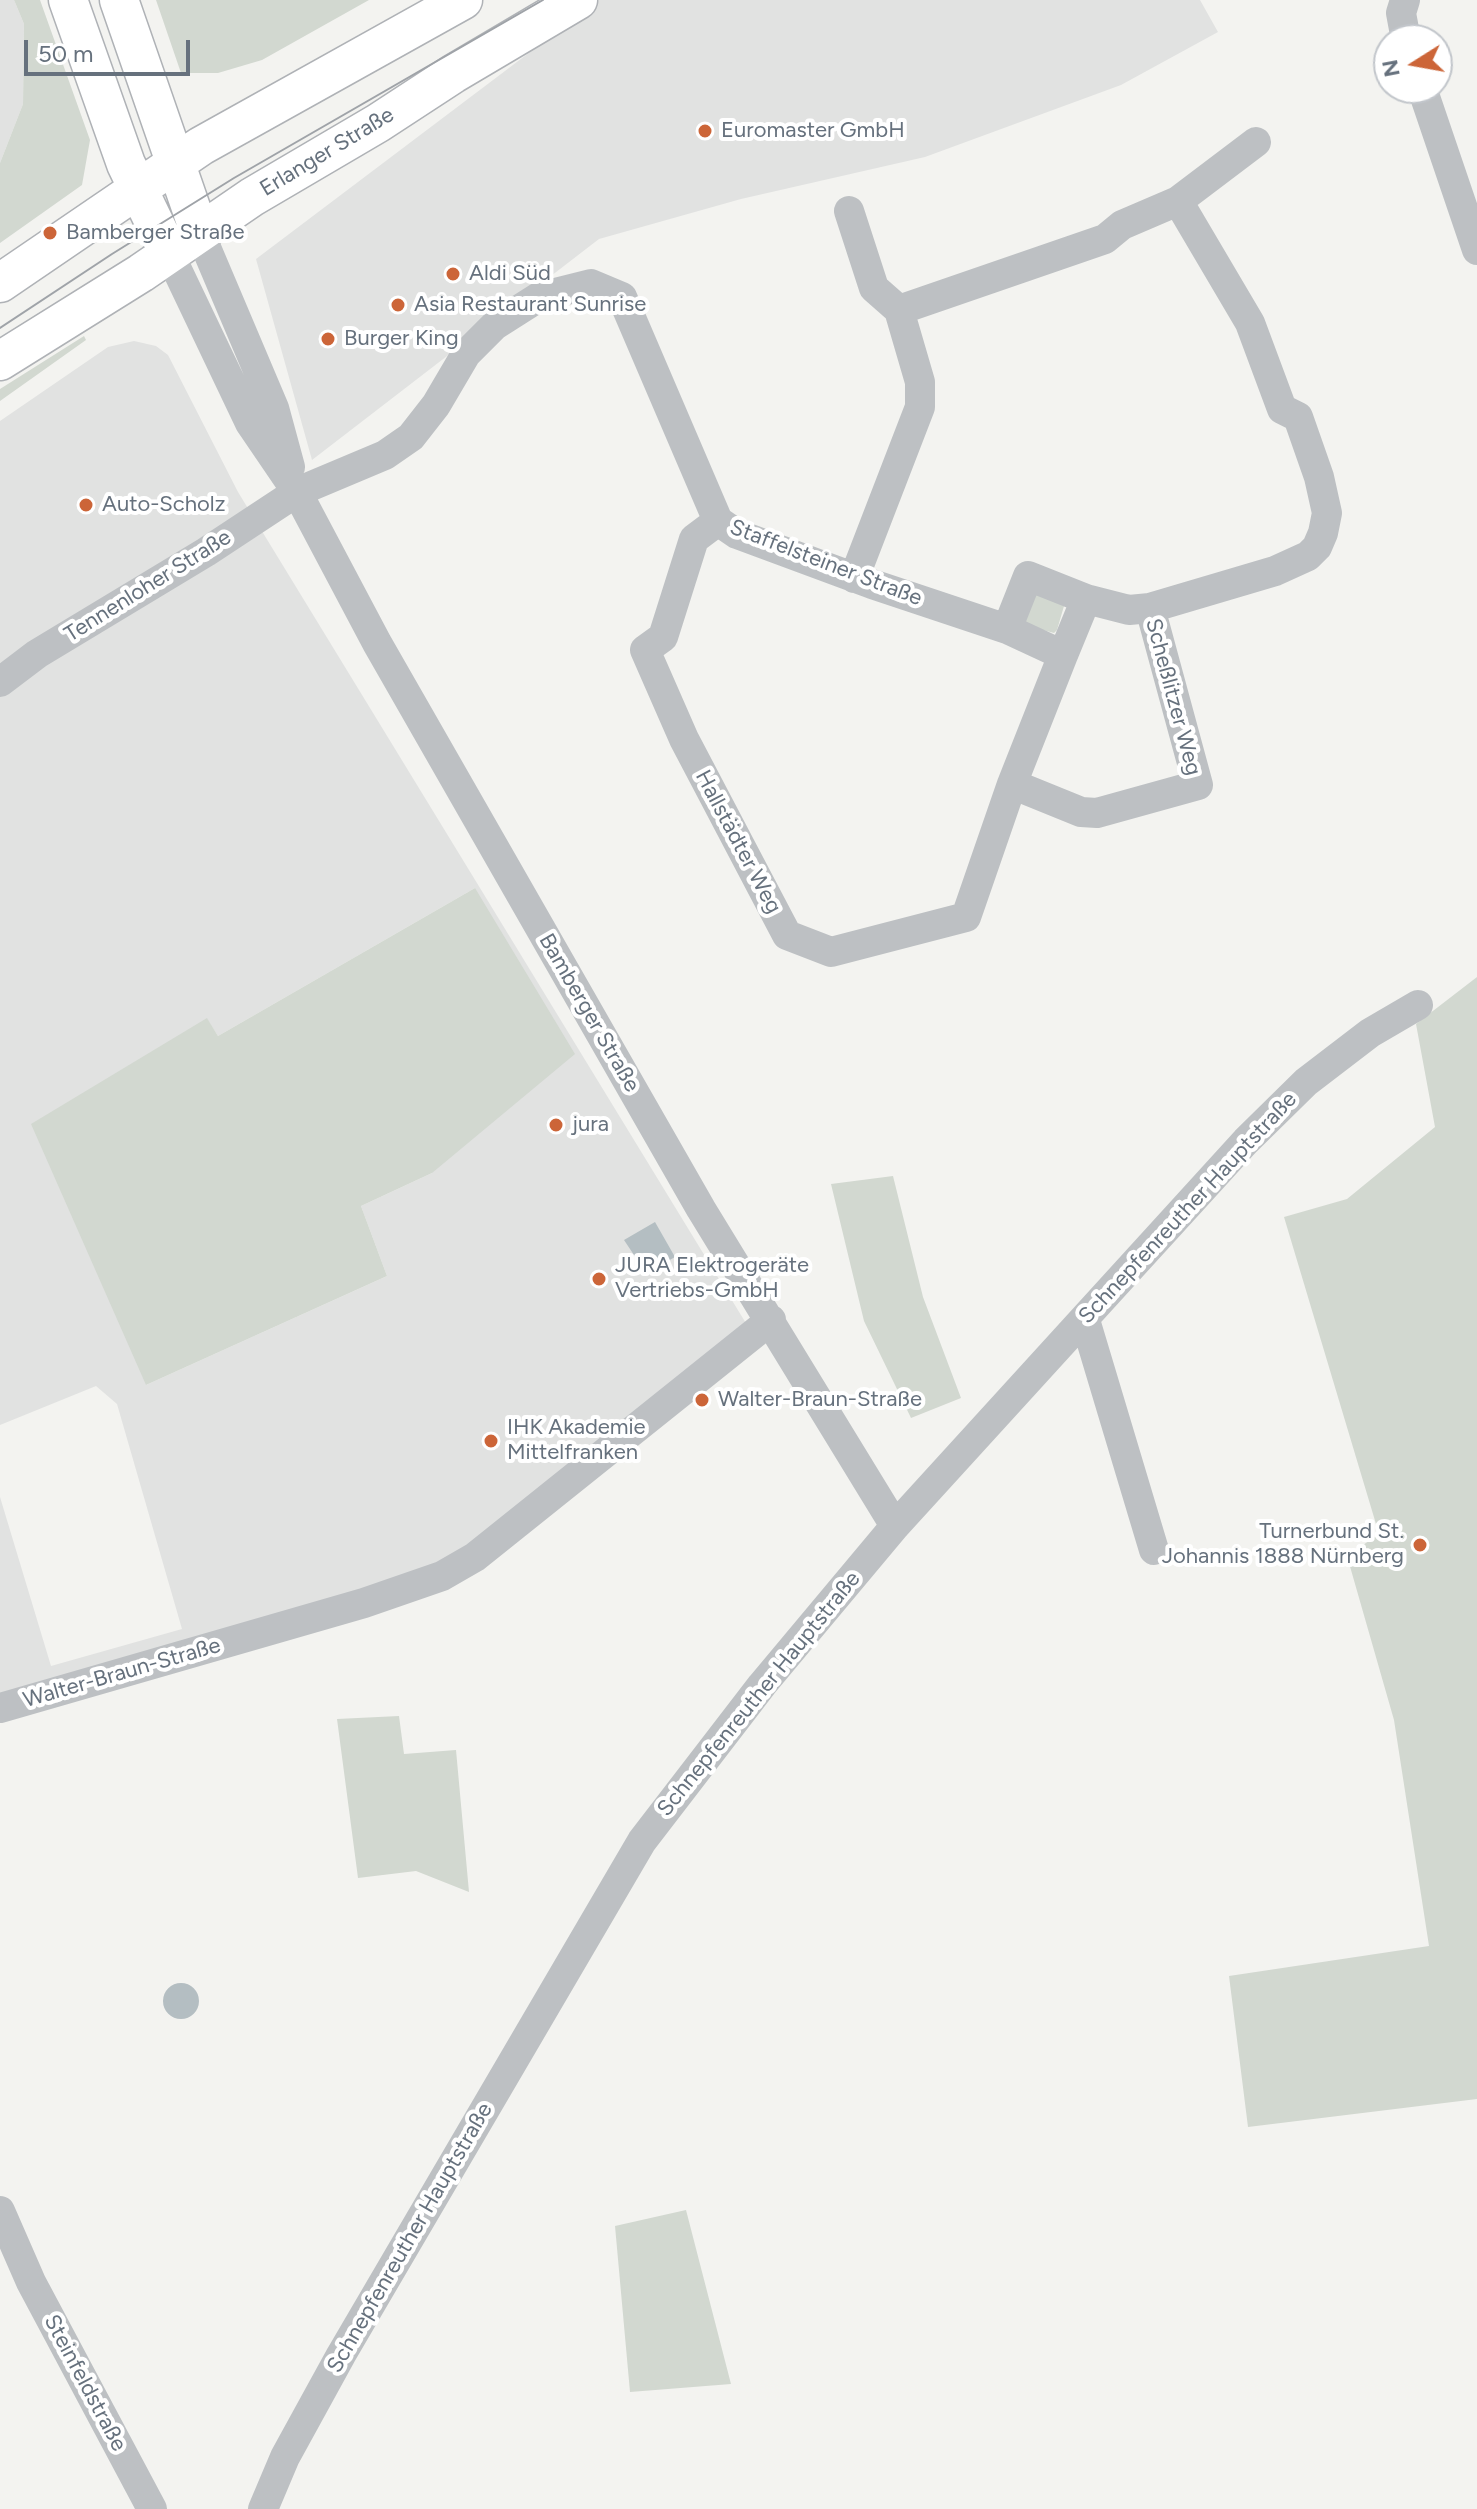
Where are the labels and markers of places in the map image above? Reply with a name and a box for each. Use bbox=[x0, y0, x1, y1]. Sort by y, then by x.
place label: Euromaster GmbH bbox=[721, 118, 905, 144]
marker: Euromaster GmbH bbox=[696, 122, 714, 140]
place label: Bamberger Straße bbox=[66, 220, 244, 246]
marker: Bamberger Straße bbox=[41, 224, 59, 242]
place label: Aldi Süd bbox=[469, 261, 551, 287]
marker: Aldi Süd bbox=[444, 265, 462, 283]
place label: Asia Restaurant Sunrise bbox=[414, 292, 646, 318]
marker: Asia Restaurant Sunrise bbox=[389, 296, 407, 314]
place label: Burger King bbox=[344, 326, 459, 352]
marker: Burger King bbox=[319, 330, 337, 348]
place label: Auto-Scholz bbox=[102, 492, 225, 518]
marker: Auto-Scholz bbox=[77, 496, 95, 514]
place label: jura bbox=[572, 1112, 609, 1138]
marker: jura bbox=[547, 1116, 565, 1134]
place label: JURA Elektrogeräte Vertriebs-GmbH bbox=[615, 1253, 809, 1304]
marker: JURA Elektrogeräte Vertriebs-GmbH bbox=[590, 1270, 608, 1288]
place label: Walter-Braun-Straße bbox=[718, 1387, 922, 1413]
marker: Walter-Braun-Straße bbox=[693, 1391, 711, 1409]
place label: IHK Akademie Mittelfranken bbox=[507, 1415, 646, 1466]
marker: IHK Akademie Mittelfranken bbox=[482, 1432, 500, 1450]
place label: Turnerbund St. Johannis 1888 Nürnberg bbox=[1162, 1519, 1404, 1570]
marker: Turnerbund St. Johannis 1888 Nürnberg bbox=[1411, 1536, 1429, 1554]

